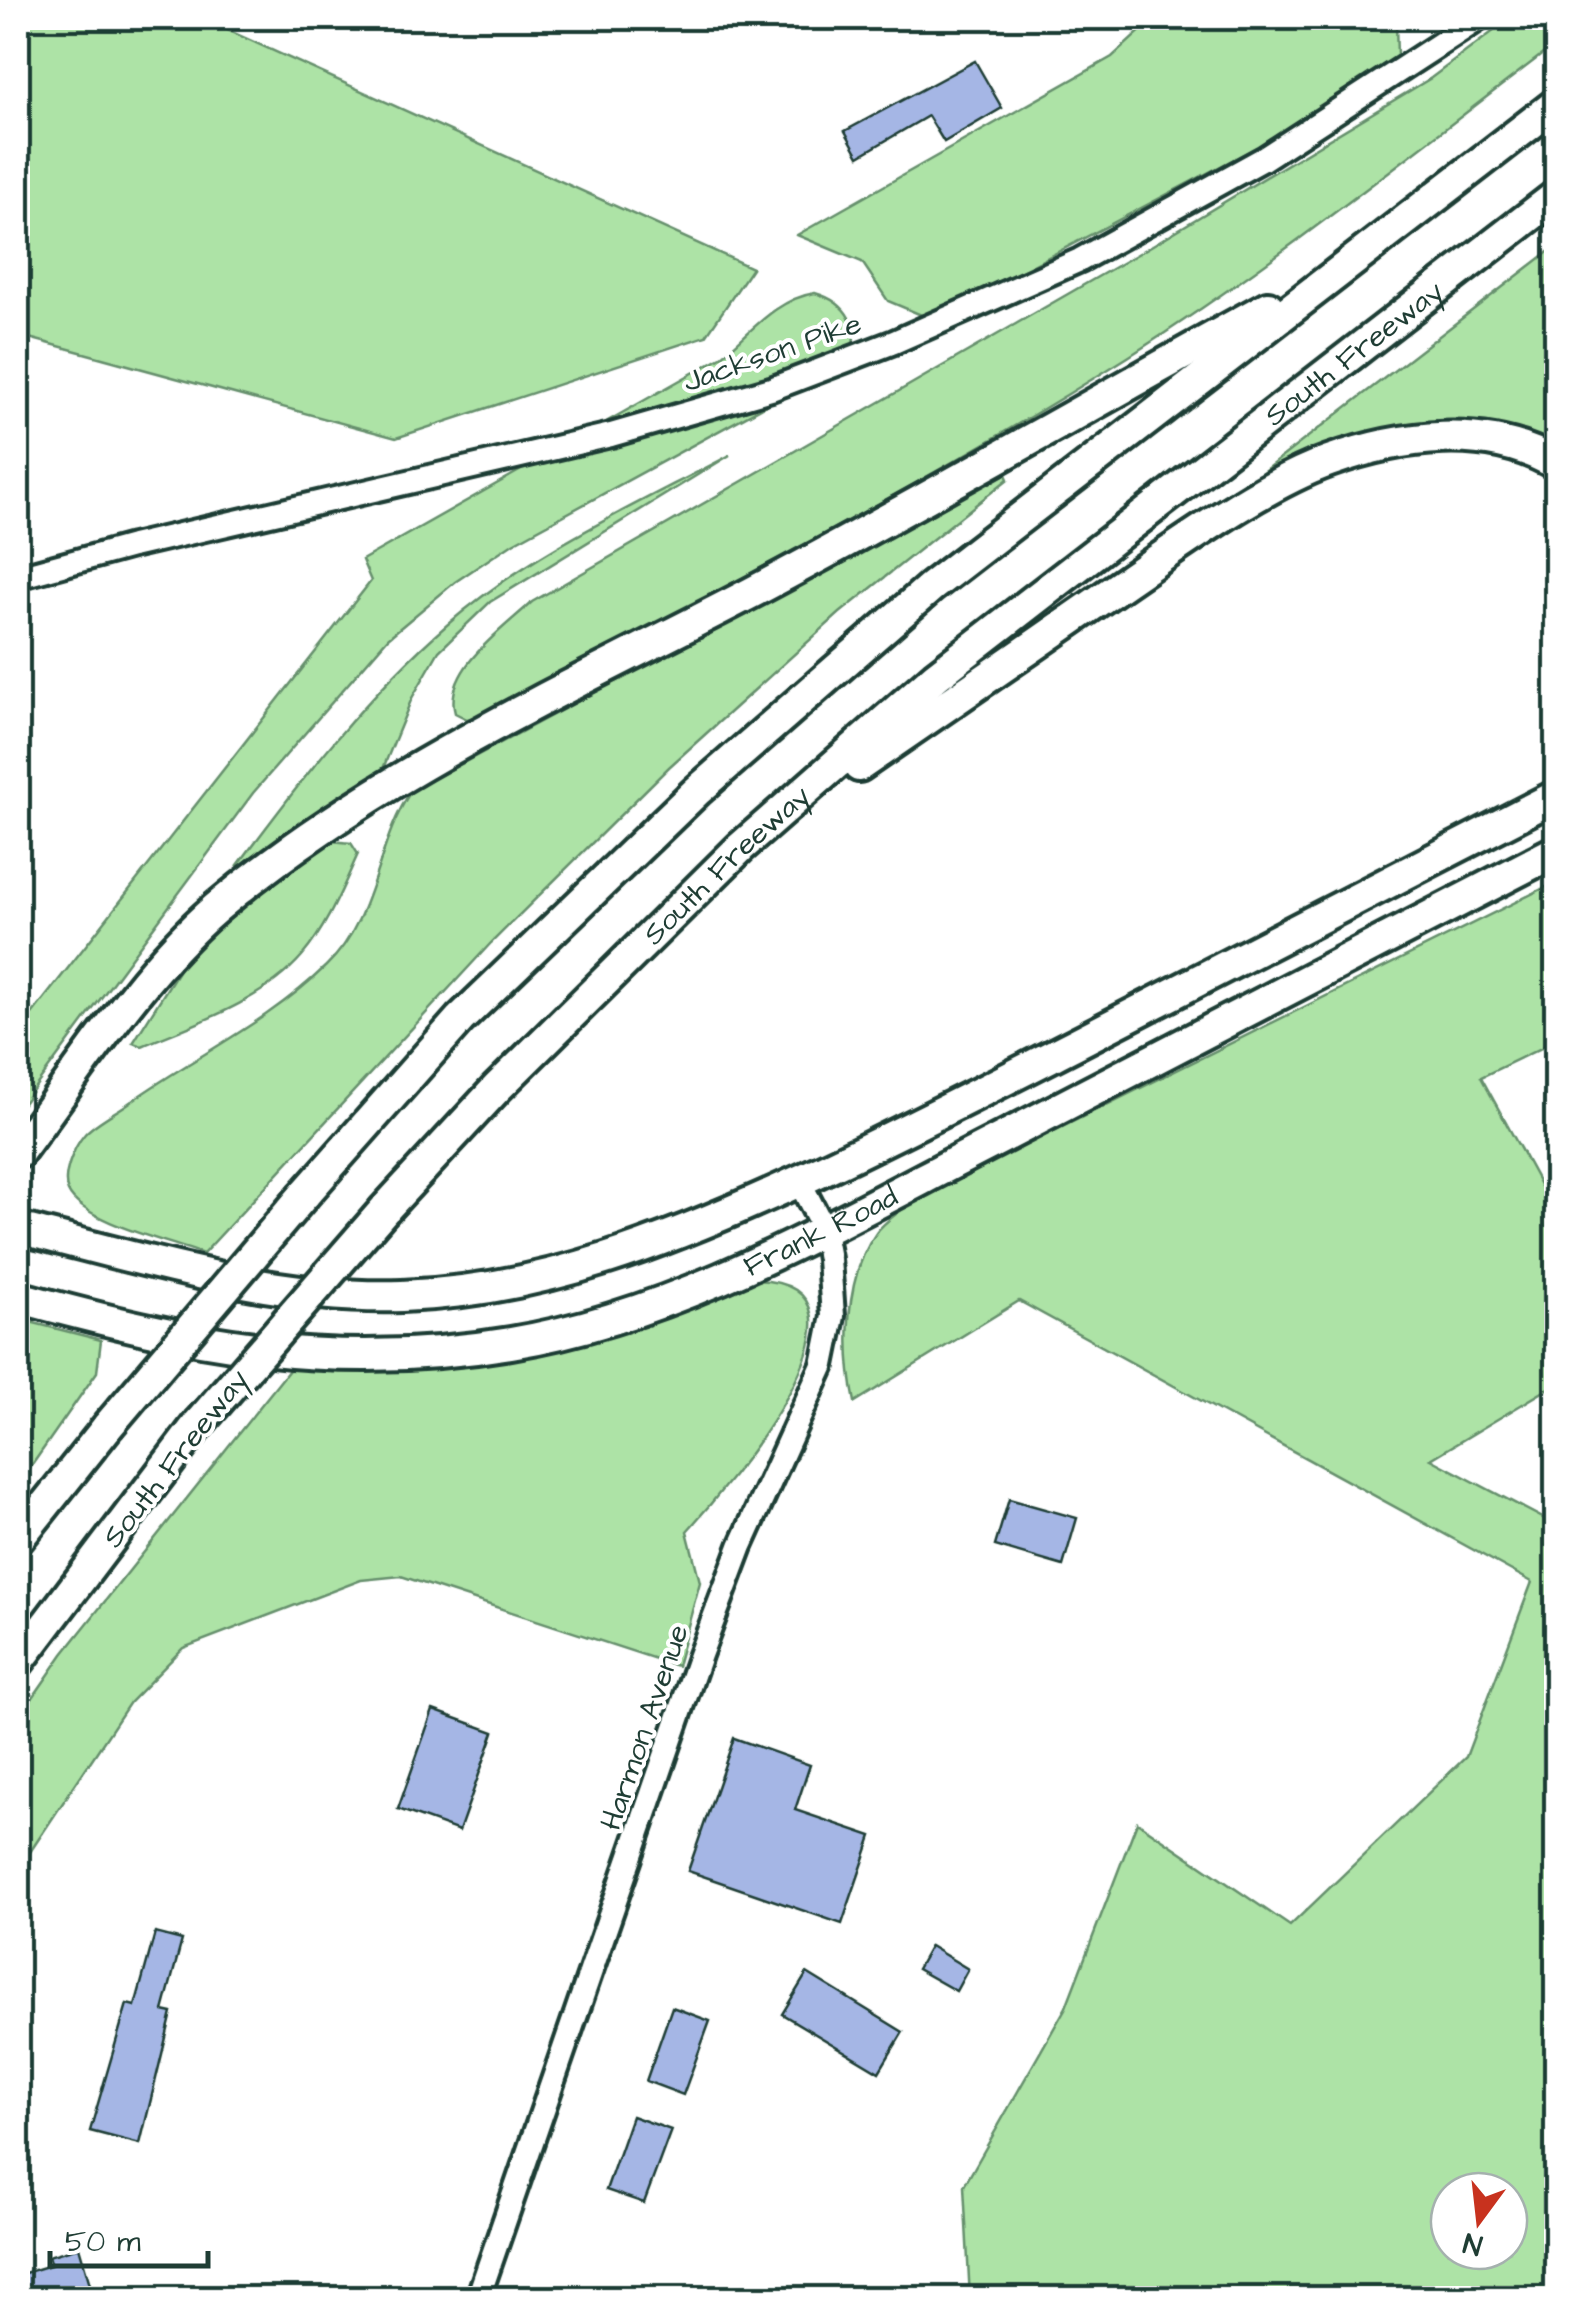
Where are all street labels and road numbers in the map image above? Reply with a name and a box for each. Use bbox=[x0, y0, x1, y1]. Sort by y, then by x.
street label: South Freeway bbox=[1256, 271, 1453, 436]
street label: Jackson Pike bbox=[678, 303, 867, 403]
street label: South Freeway bbox=[634, 776, 820, 955]
street label: Frank Road bbox=[737, 1176, 905, 1288]
street label: South Freeway bbox=[93, 1361, 260, 1557]
street label: Harmon Avenue bbox=[590, 1619, 700, 1836]

